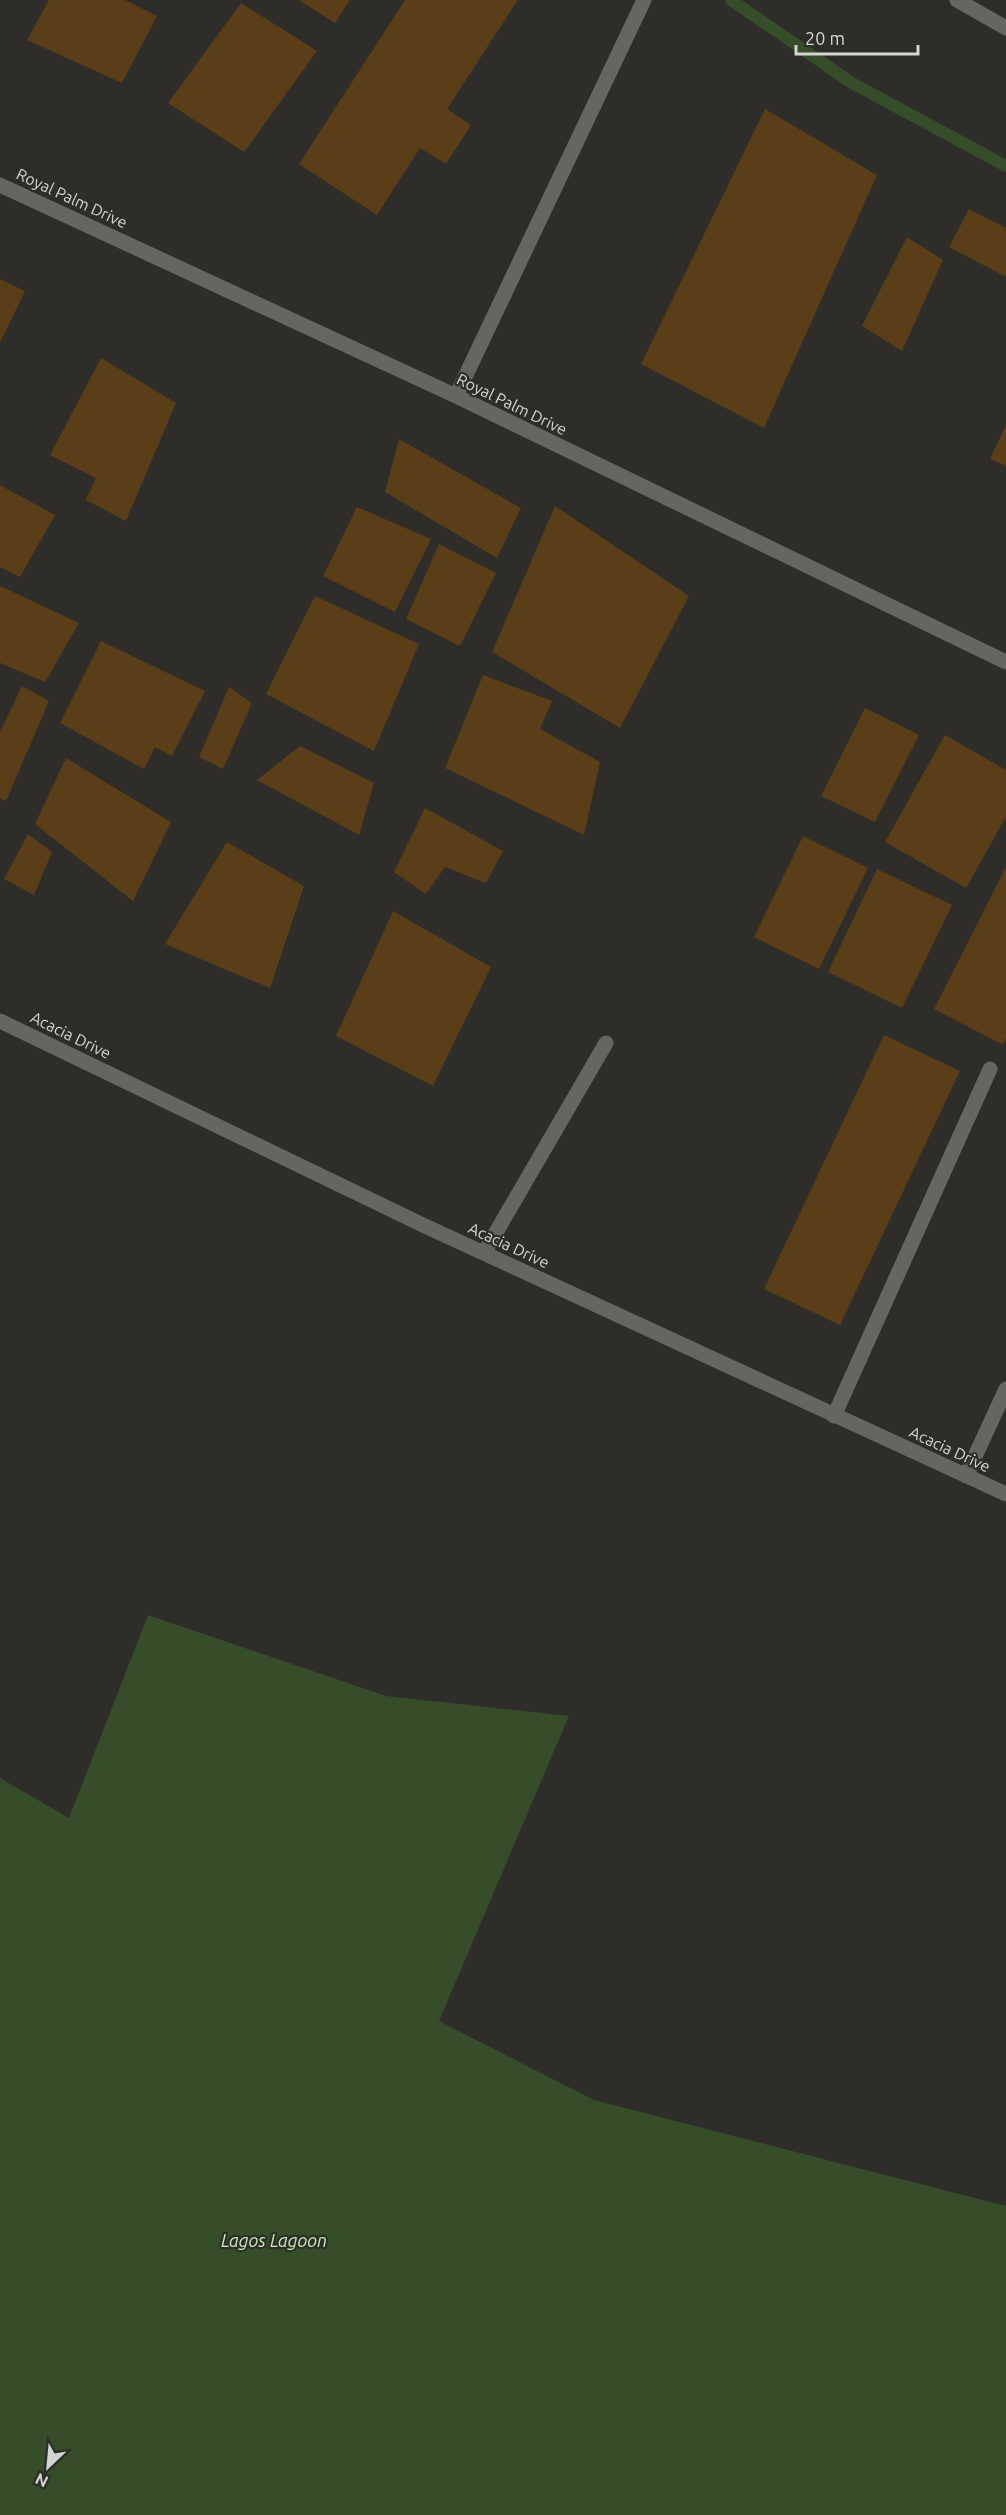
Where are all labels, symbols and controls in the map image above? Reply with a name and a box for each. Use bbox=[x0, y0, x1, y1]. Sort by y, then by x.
scale bar bbox=[796, 18, 918, 56]
text: 20 m bbox=[805, 28, 845, 48]
street label: Royal Palm Drive bbox=[14, 164, 130, 232]
street label: Royal Palm Drive bbox=[454, 370, 570, 438]
street label: Acacia Drive bbox=[28, 1008, 114, 1062]
street label: Acacia Drive bbox=[466, 1218, 552, 1272]
street label: Acacia Drive bbox=[907, 1422, 993, 1476]
water label: Lagos Lagoon bbox=[221, 2230, 327, 2250]
north arrow bbox=[18, 2437, 78, 2497]
text: N bbox=[32, 2470, 51, 2491]

